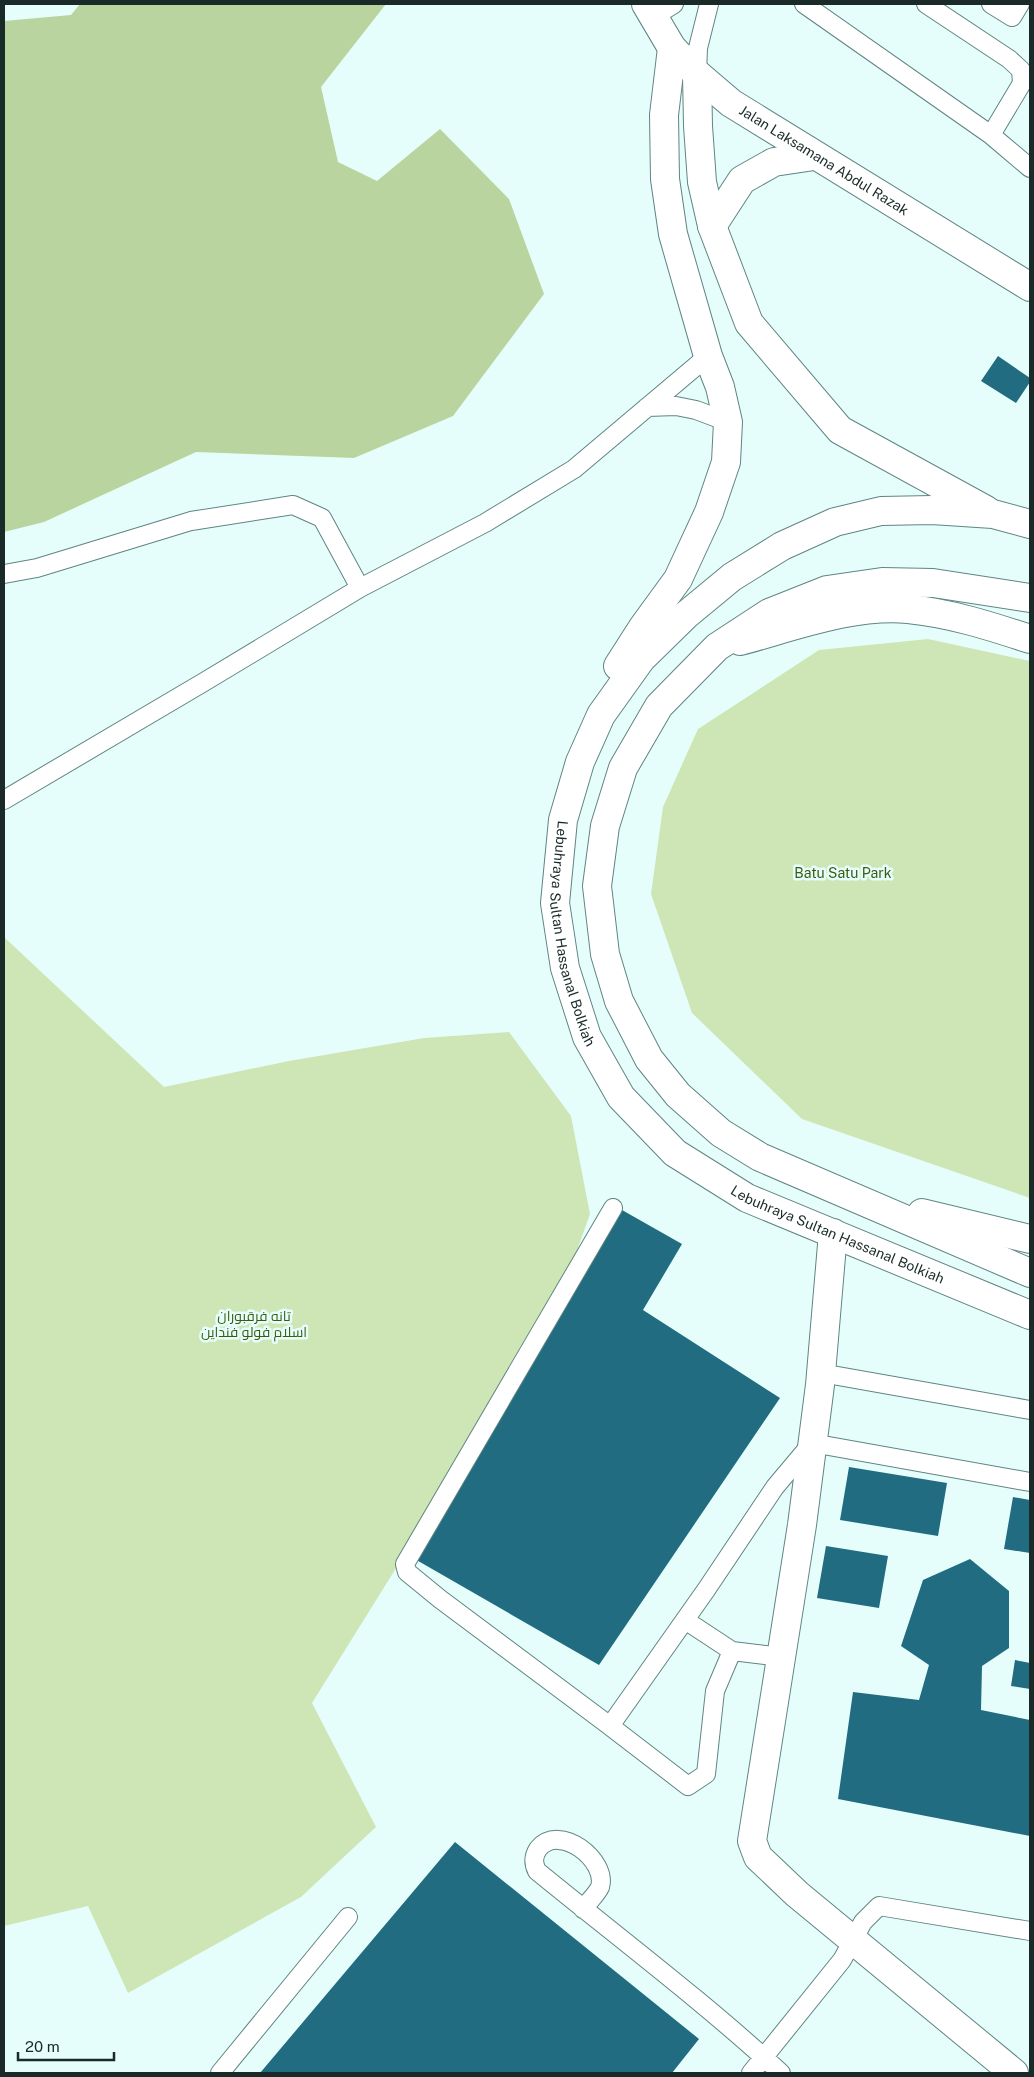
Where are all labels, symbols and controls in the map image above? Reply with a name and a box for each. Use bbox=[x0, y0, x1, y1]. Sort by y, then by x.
street label: Jalan Laksamana Abdul Razak bbox=[736, 102, 912, 218]
street label: Lebuhraya Sultan Hassanal Bolkiah bbox=[547, 820, 599, 1049]
park label: Batu Satu Park bbox=[794, 865, 892, 881]
street label: Lebuhraya Sultan Hassanal Bolkiah bbox=[728, 1182, 947, 1287]
park label: تانه فرقبوران اسلام فولو فنداين bbox=[201, 1308, 307, 1342]
scale bar bbox=[18, 2030, 114, 2062]
text: 20 m bbox=[25, 2038, 60, 2055]

